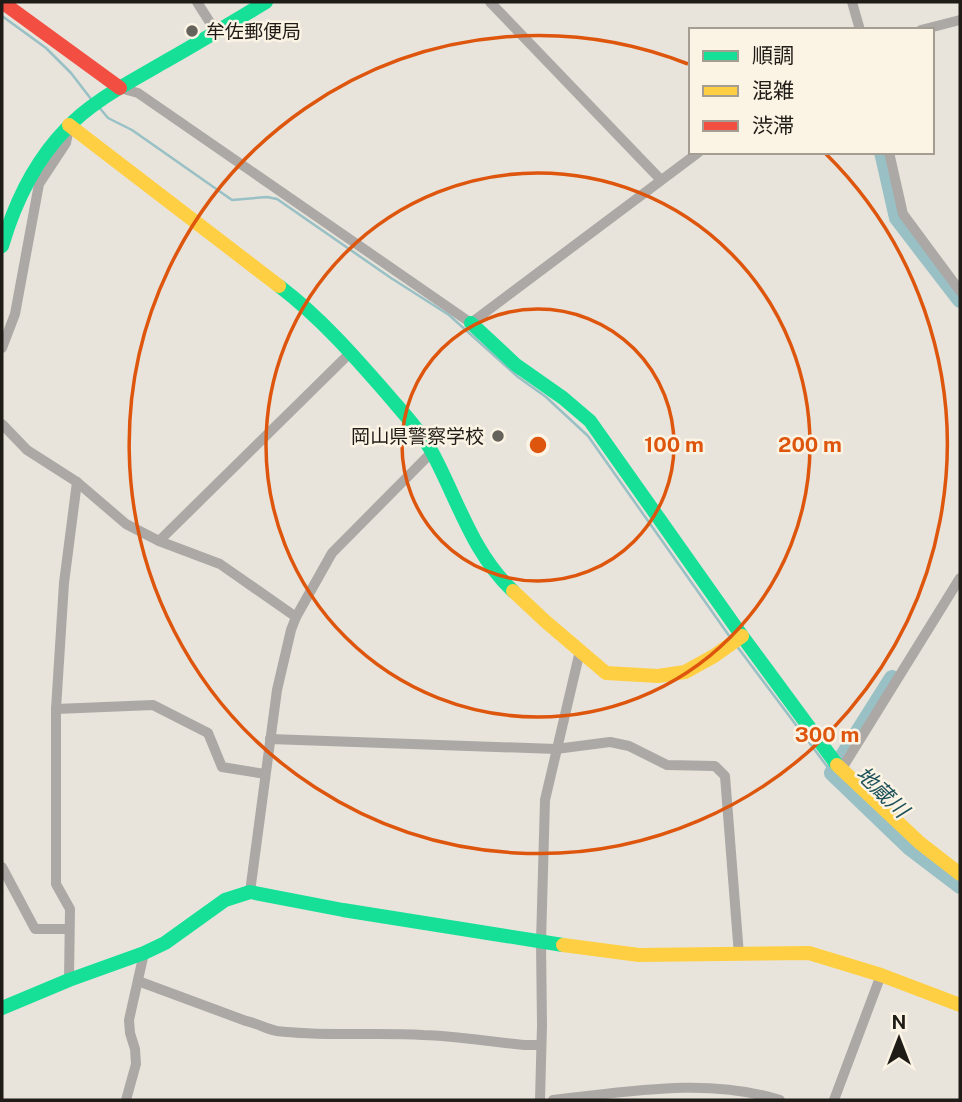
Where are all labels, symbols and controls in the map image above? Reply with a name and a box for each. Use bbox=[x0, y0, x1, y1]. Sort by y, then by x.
place label: 牟佐郵便局 bbox=[206, 20, 301, 42]
marker: 牟佐郵便局 bbox=[184, 23, 200, 39]
legend bbox=[689, 28, 934, 154]
text: 順調 bbox=[752, 43, 794, 68]
text: 混雑 bbox=[752, 78, 794, 103]
text: 渋滞 bbox=[752, 113, 794, 138]
place label: 岡山県警察学校 bbox=[351, 425, 484, 447]
marker: 岡山県警察学校 bbox=[490, 428, 506, 444]
text: 100 m bbox=[644, 432, 704, 457]
text: 200 m bbox=[778, 432, 842, 457]
centre of rings bbox=[526, 433, 550, 457]
text: 300 m bbox=[795, 722, 859, 747]
water label: 地蔵川 bbox=[851, 761, 915, 824]
north arrow bbox=[864, 1004, 934, 1074]
text: N bbox=[892, 1011, 906, 1033]

